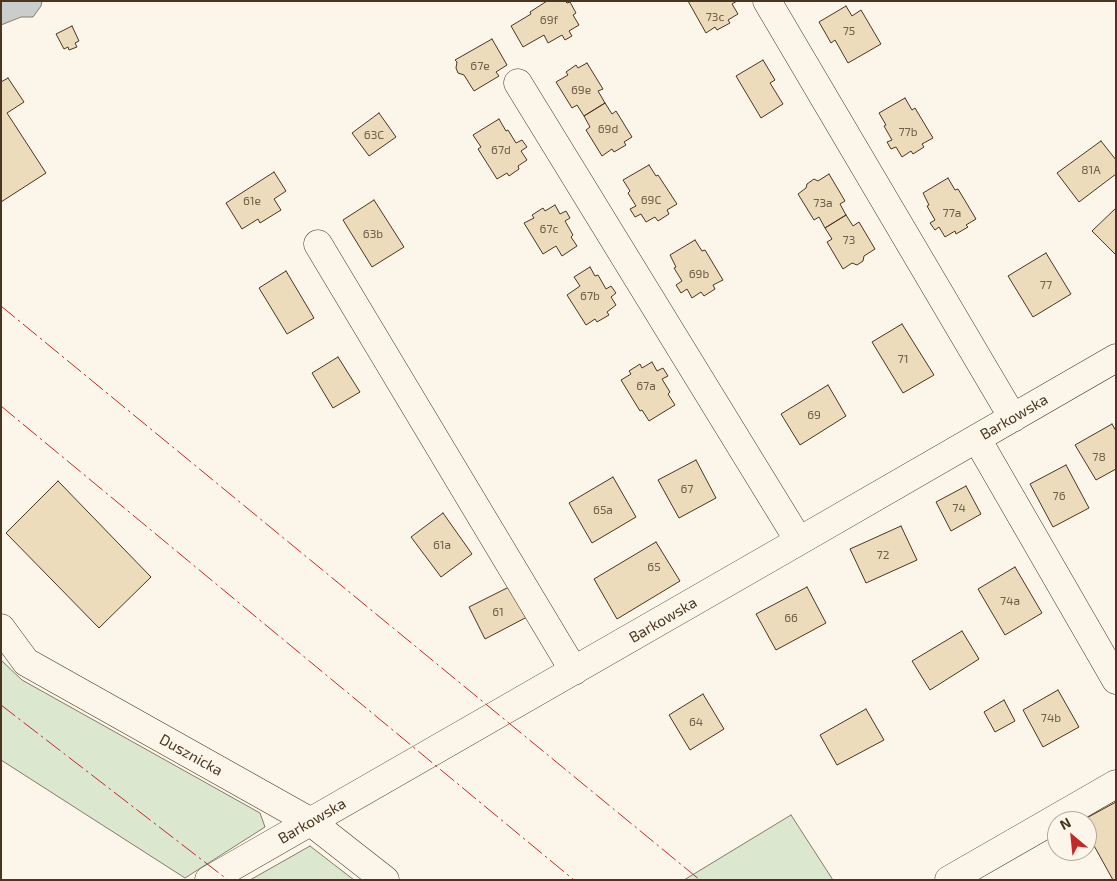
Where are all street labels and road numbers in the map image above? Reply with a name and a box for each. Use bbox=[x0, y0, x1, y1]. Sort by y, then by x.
street label: Barkowska bbox=[977, 390, 1051, 444]
street label: Barkowska bbox=[626, 593, 700, 647]
street label: Dusznicka bbox=[156, 730, 226, 780]
street label: Barkowska bbox=[275, 794, 349, 848]

